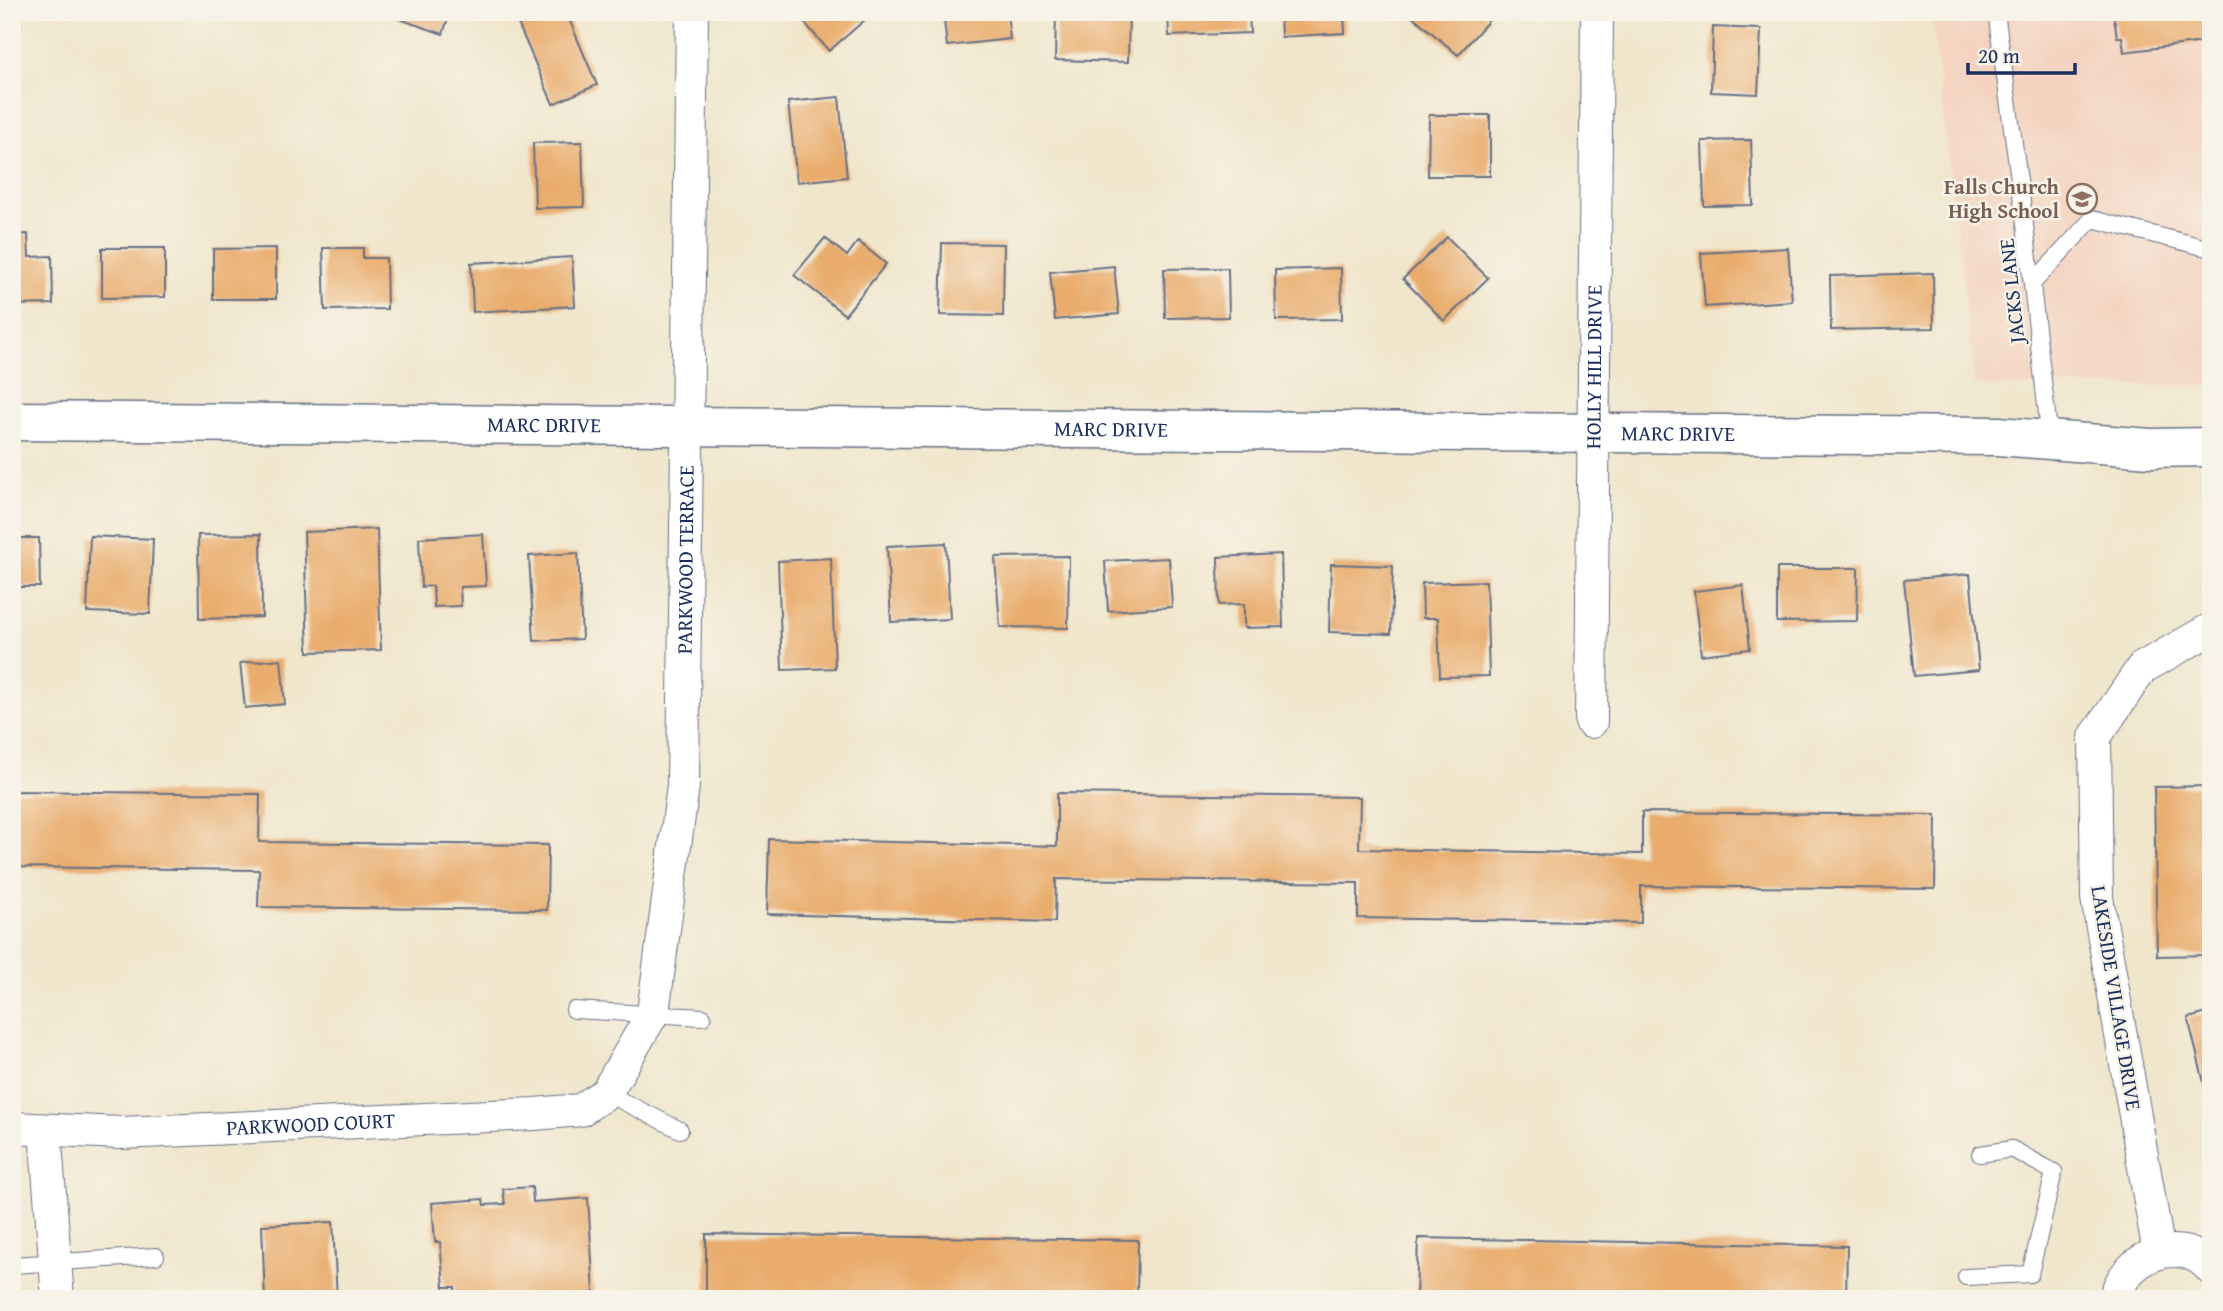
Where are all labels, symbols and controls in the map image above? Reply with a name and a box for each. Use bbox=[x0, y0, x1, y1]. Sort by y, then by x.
scale bar bbox=[1968, 32, 2074, 76]
text: 20 m bbox=[1978, 40, 2020, 71]
place label: Falls Church High School bbox=[1944, 171, 2060, 226]
school or university icon: Falls Church High School bbox=[2065, 182, 2099, 216]
street label: JACKS LANE bbox=[1991, 237, 2033, 348]
street label: HOLLY HILL DRIVE bbox=[1577, 284, 1610, 449]
street label: MARC DRIVE bbox=[487, 409, 601, 440]
street label: MARC DRIVE bbox=[1054, 413, 1168, 445]
street label: MARC DRIVE bbox=[1621, 417, 1735, 449]
street label: PARKWOOD TERRACE bbox=[669, 465, 702, 654]
street label: LAKESIDE VILLAGE DRIVE bbox=[2083, 883, 2150, 1113]
street label: PARKWOOD COURT bbox=[225, 1104, 396, 1143]

